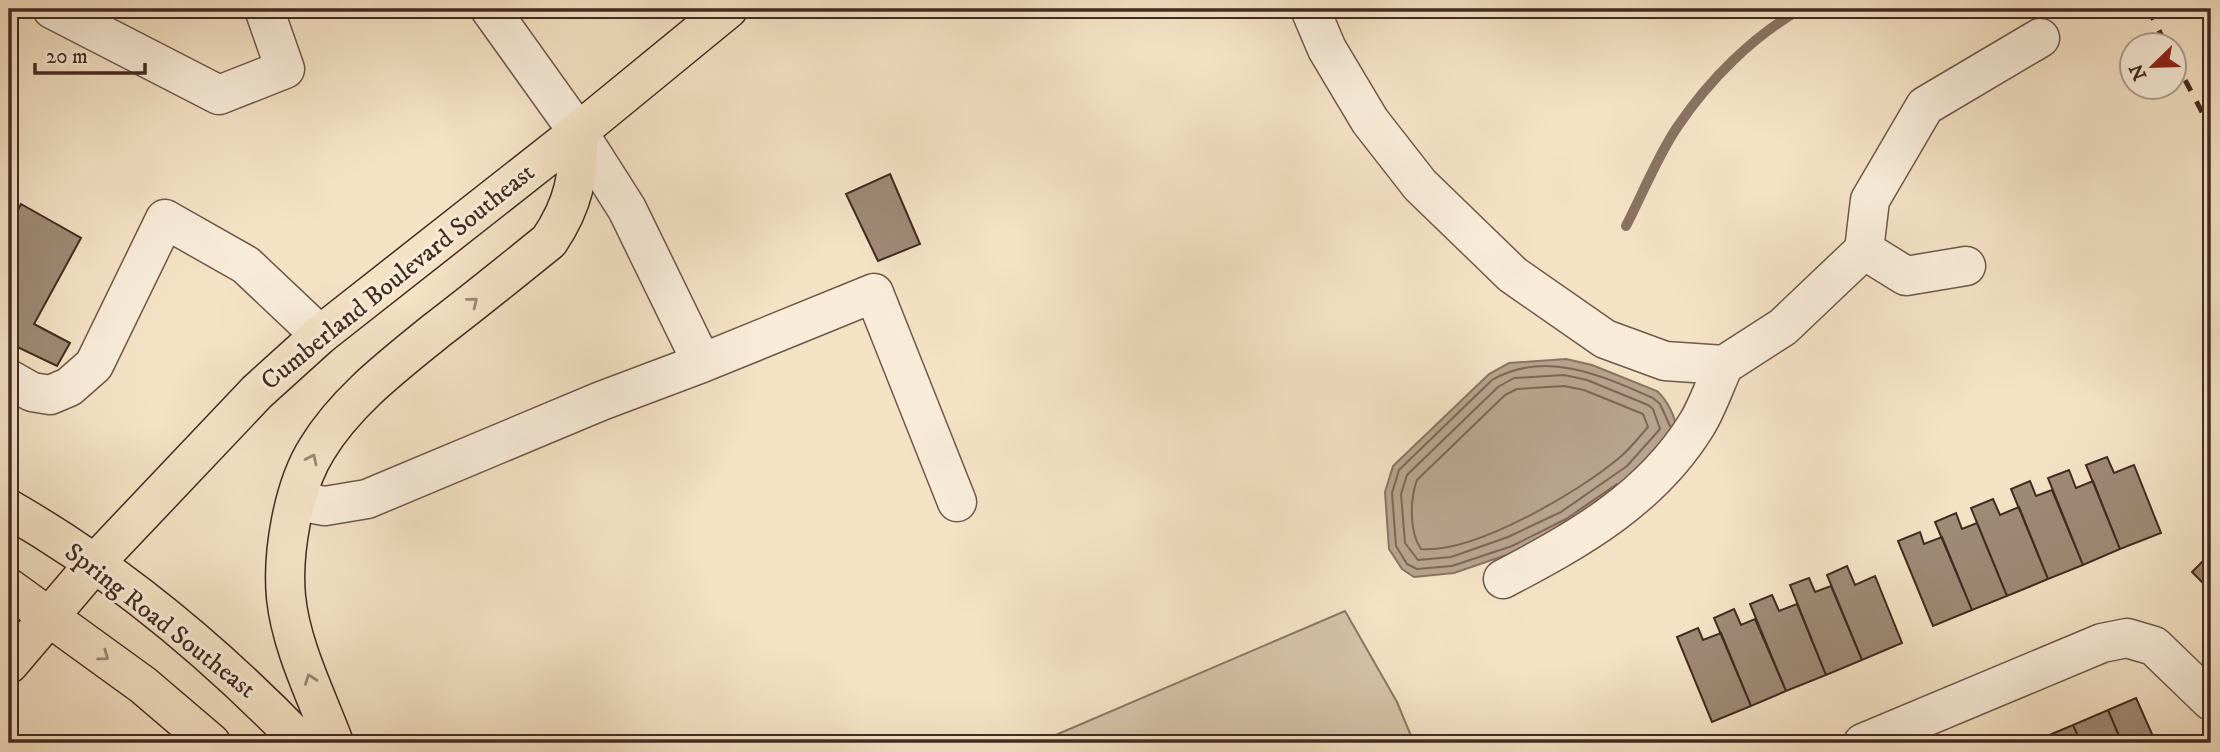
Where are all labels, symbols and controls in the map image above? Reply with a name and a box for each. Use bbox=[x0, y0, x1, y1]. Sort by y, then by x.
scale bar bbox=[35, 32, 145, 76]
north arrow bbox=[2118, 32, 2188, 102]
text: 20 m bbox=[46, 44, 88, 70]
text: N bbox=[2125, 60, 2152, 84]
street label: Cumberland Boulevard Southeast bbox=[254, 156, 542, 398]
one-way arrow bbox=[466, 297, 478, 310]
one-way arrow bbox=[304, 454, 318, 466]
street label: Spring Road Southeast bbox=[58, 536, 262, 706]
one-way arrow bbox=[96, 648, 109, 660]
one-way arrow bbox=[304, 674, 318, 686]

